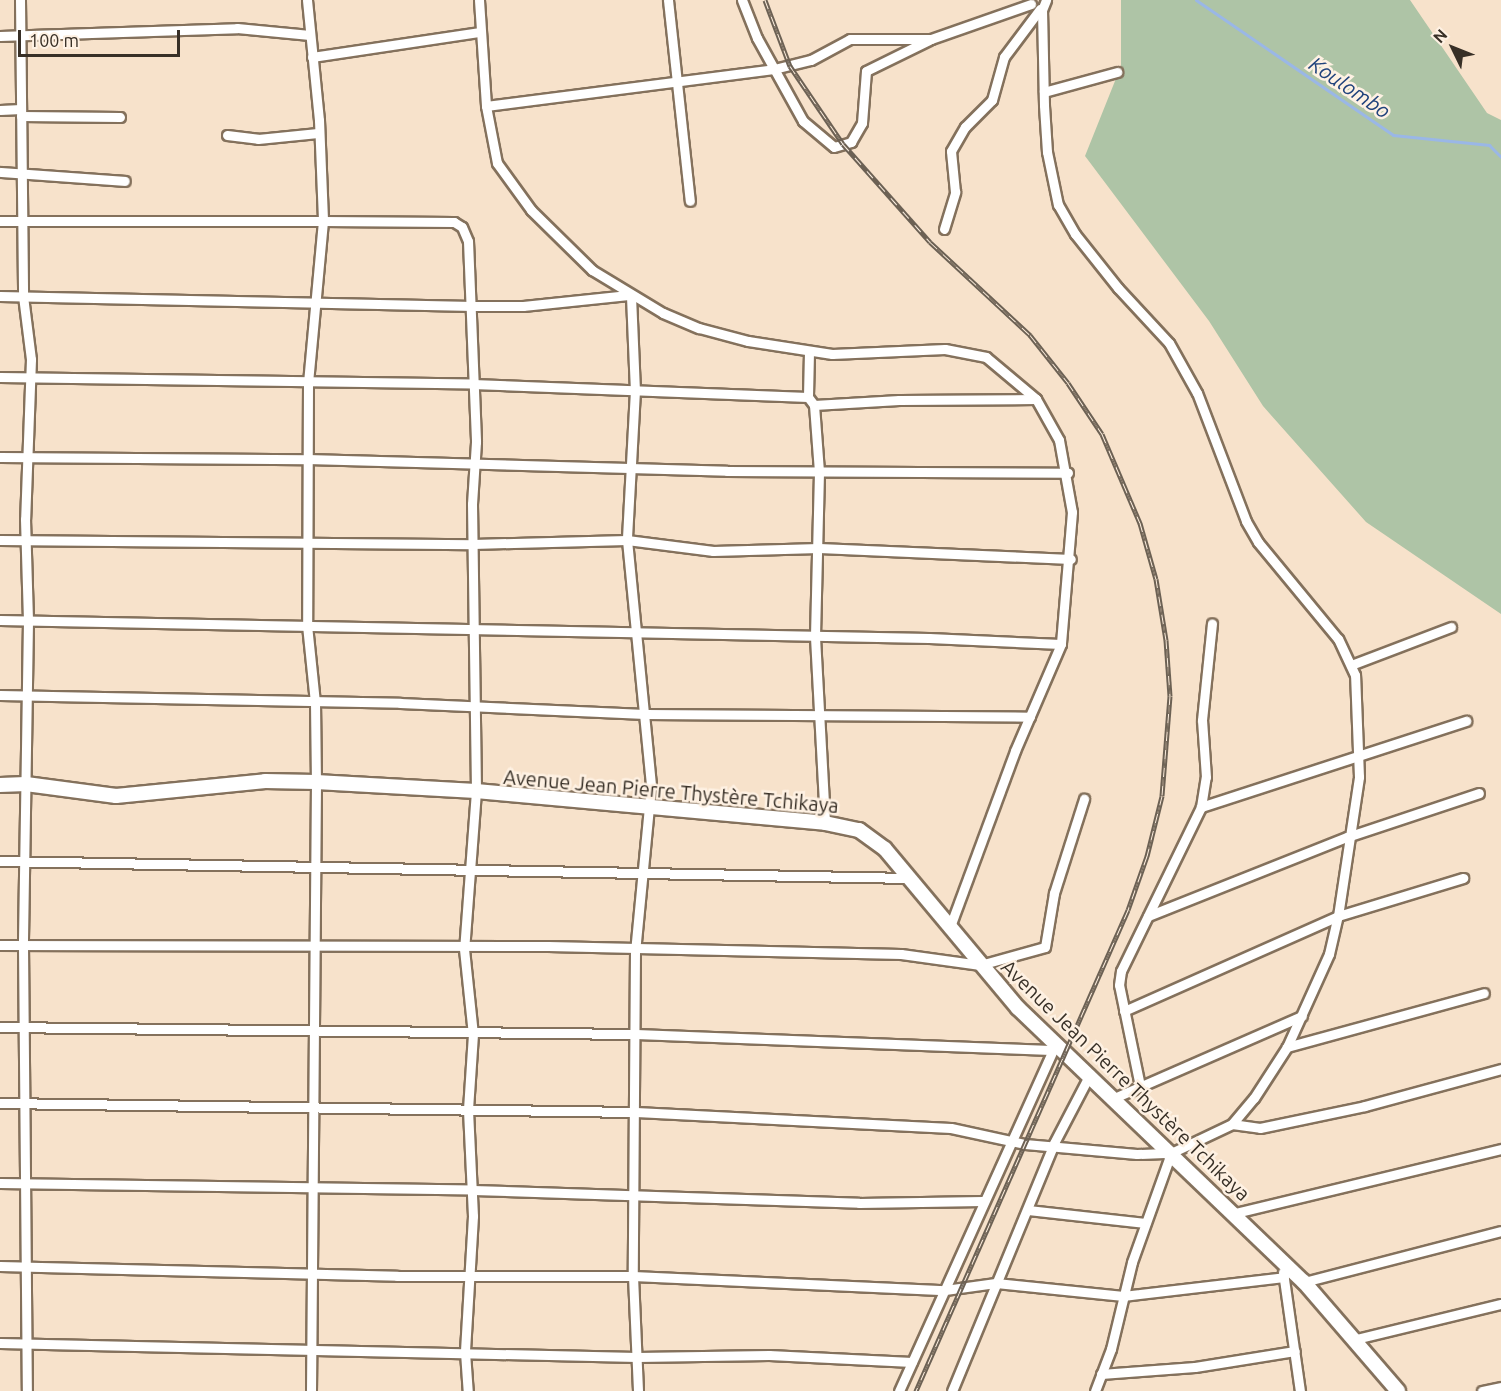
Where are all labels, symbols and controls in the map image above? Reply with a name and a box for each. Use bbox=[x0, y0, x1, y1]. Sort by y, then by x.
scale bar bbox=[21, 18, 183, 56]
north arrow bbox=[1423, 18, 1483, 78]
text: N bbox=[1429, 25, 1450, 46]
text: 100 m bbox=[29, 30, 79, 50]
water label: Koulombo bbox=[1305, 51, 1395, 123]
street label: Avenue Jean Pierre Thystère Tchikaya bbox=[502, 764, 840, 818]
street label: Avenue Jean Pierre Thystère Tchikaya bbox=[997, 955, 1255, 1205]

